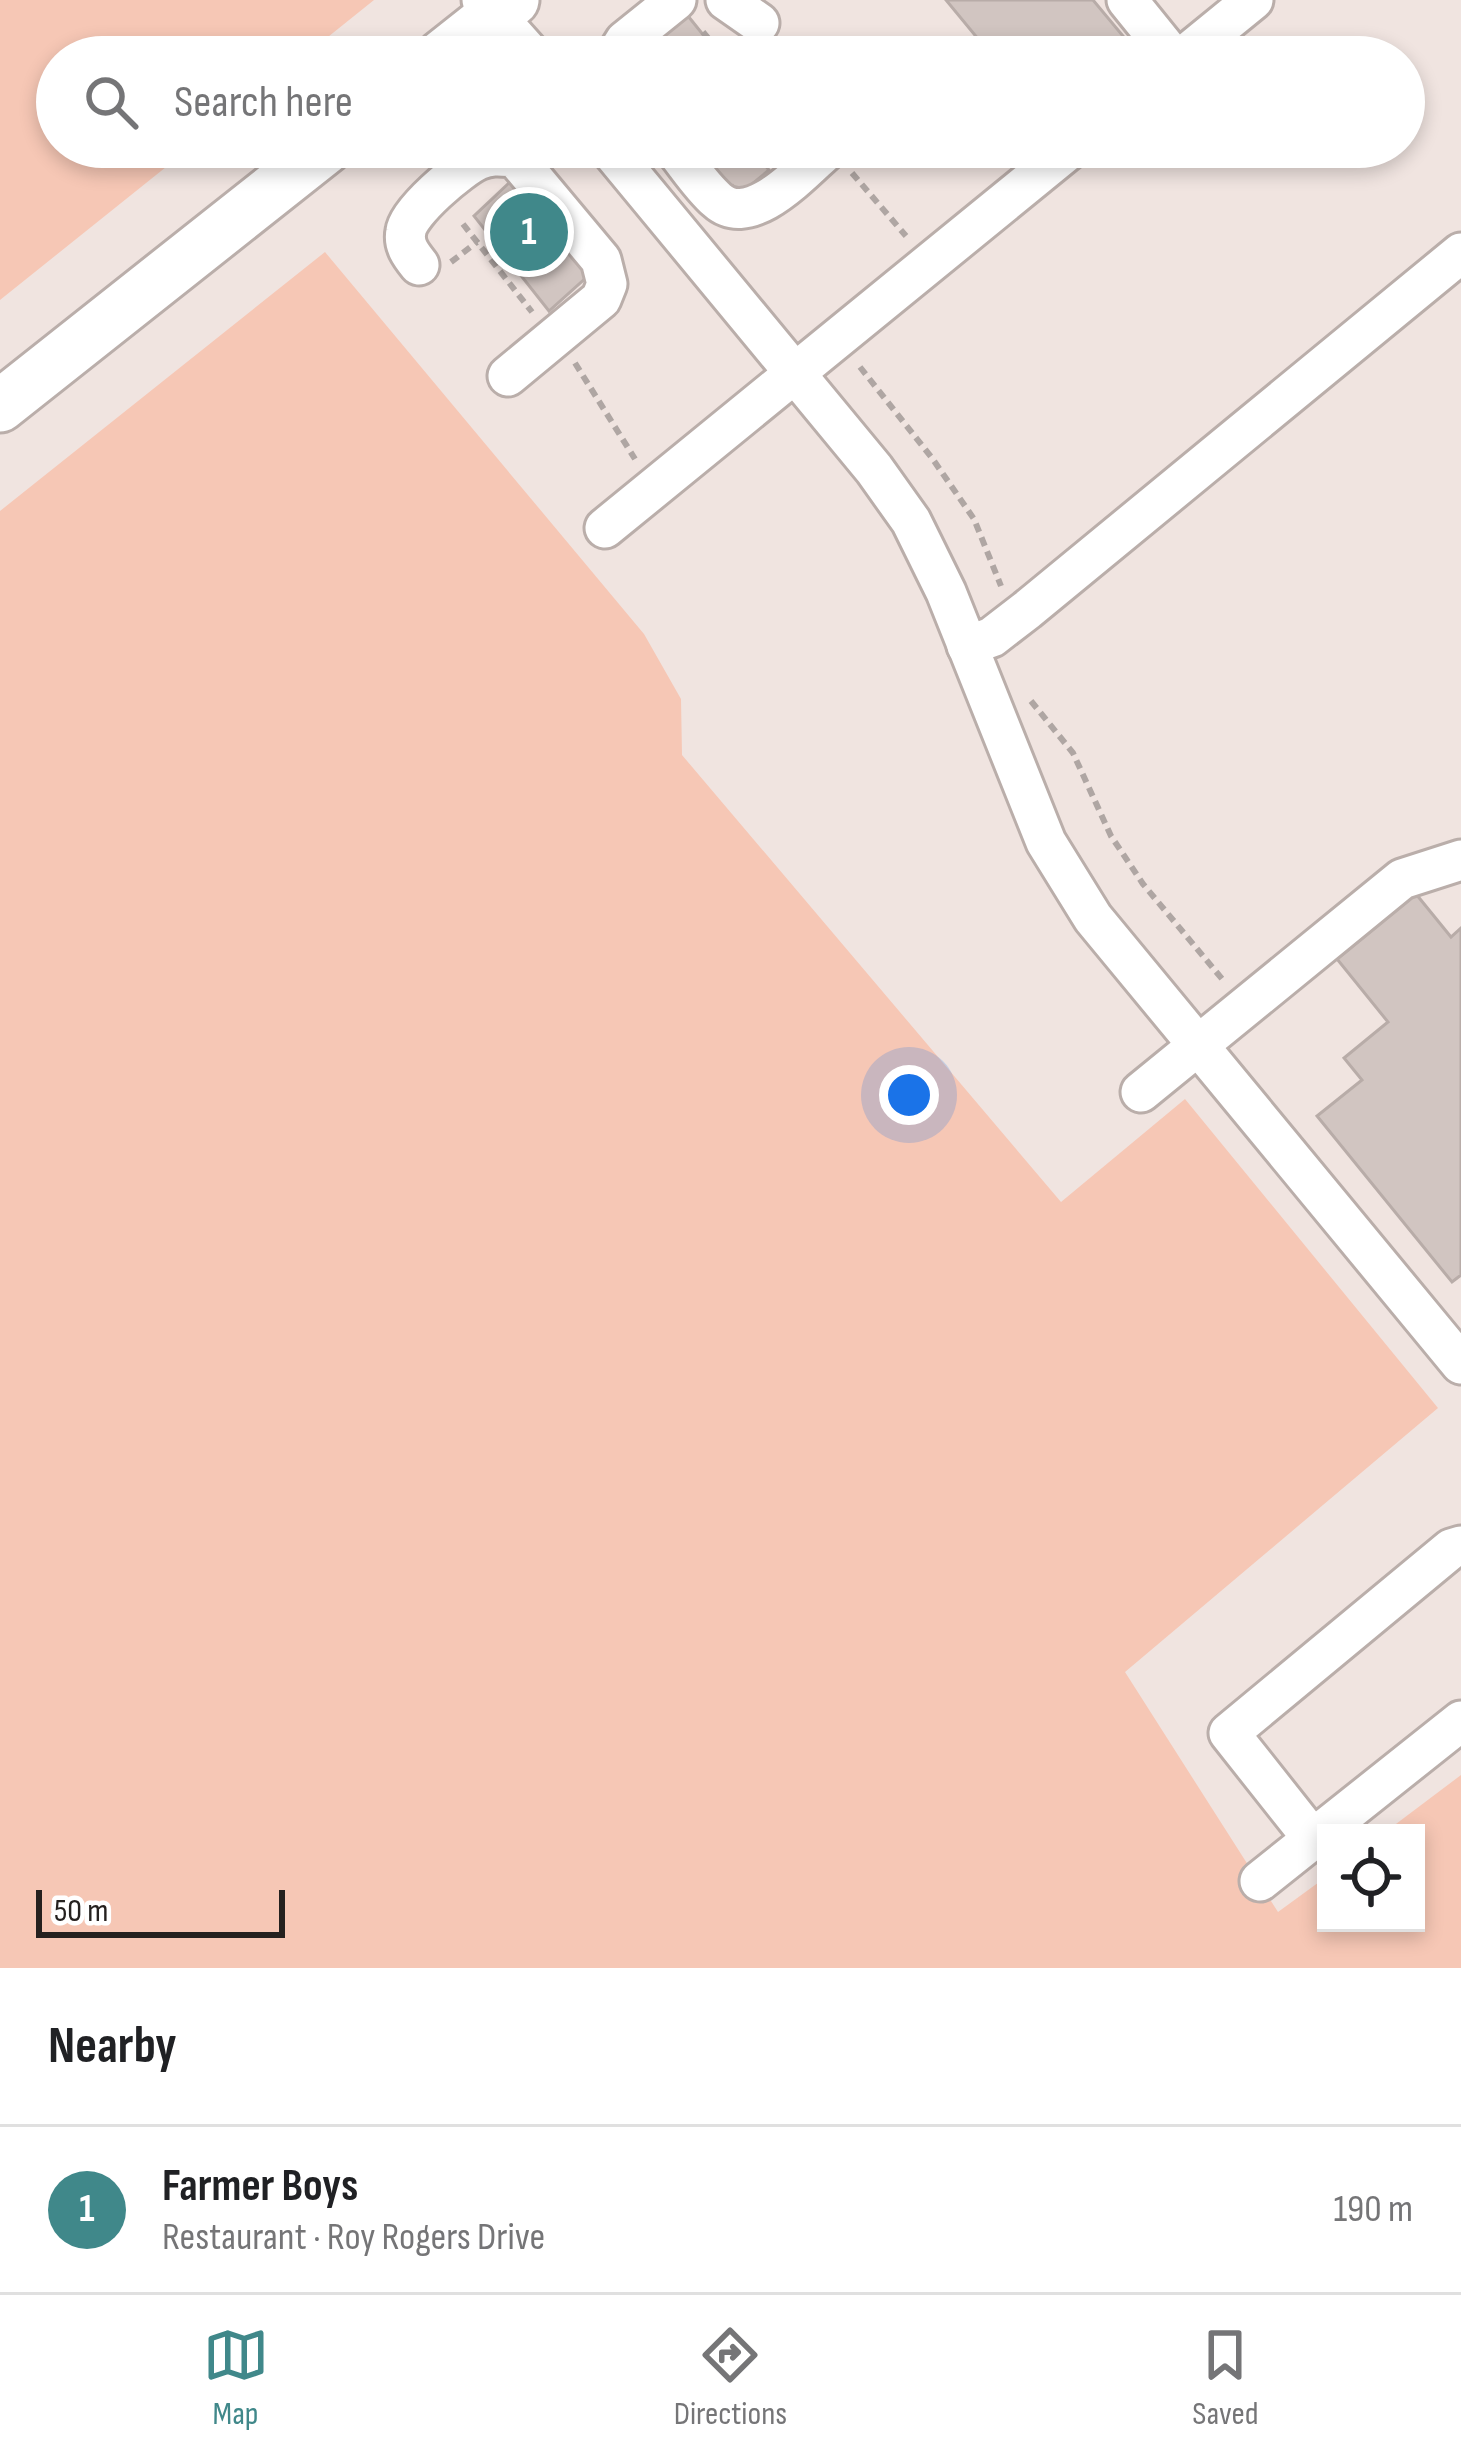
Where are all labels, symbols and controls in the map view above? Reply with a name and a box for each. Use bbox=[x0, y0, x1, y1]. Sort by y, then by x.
search box bbox=[36, 36, 1425, 168]
icon: search bbox=[78, 69, 144, 135]
text: Search here bbox=[174, 75, 353, 130]
pin: 1 bbox=[490, 187, 568, 277]
your location bbox=[879, 1065, 939, 1125]
map controls bbox=[1317, 1824, 1425, 1932]
button: locate bbox=[1317, 1824, 1425, 1932]
scale bar bbox=[36, 1884, 285, 1937]
text: 50 m bbox=[54, 1891, 108, 1931]
text: Nearby bbox=[48, 2016, 177, 2077]
text: Farmer Boys bbox=[162, 2159, 358, 2214]
text: 1 bbox=[79, 2186, 95, 2233]
text: 190 m bbox=[1333, 2186, 1413, 2233]
text: Restaurant · Roy Rogers Drive bbox=[162, 2214, 545, 2261]
tab: Map bbox=[203, 2322, 269, 2434]
tab: Directions bbox=[674, 2322, 787, 2434]
tab: Saved bbox=[1192, 2322, 1258, 2434]

